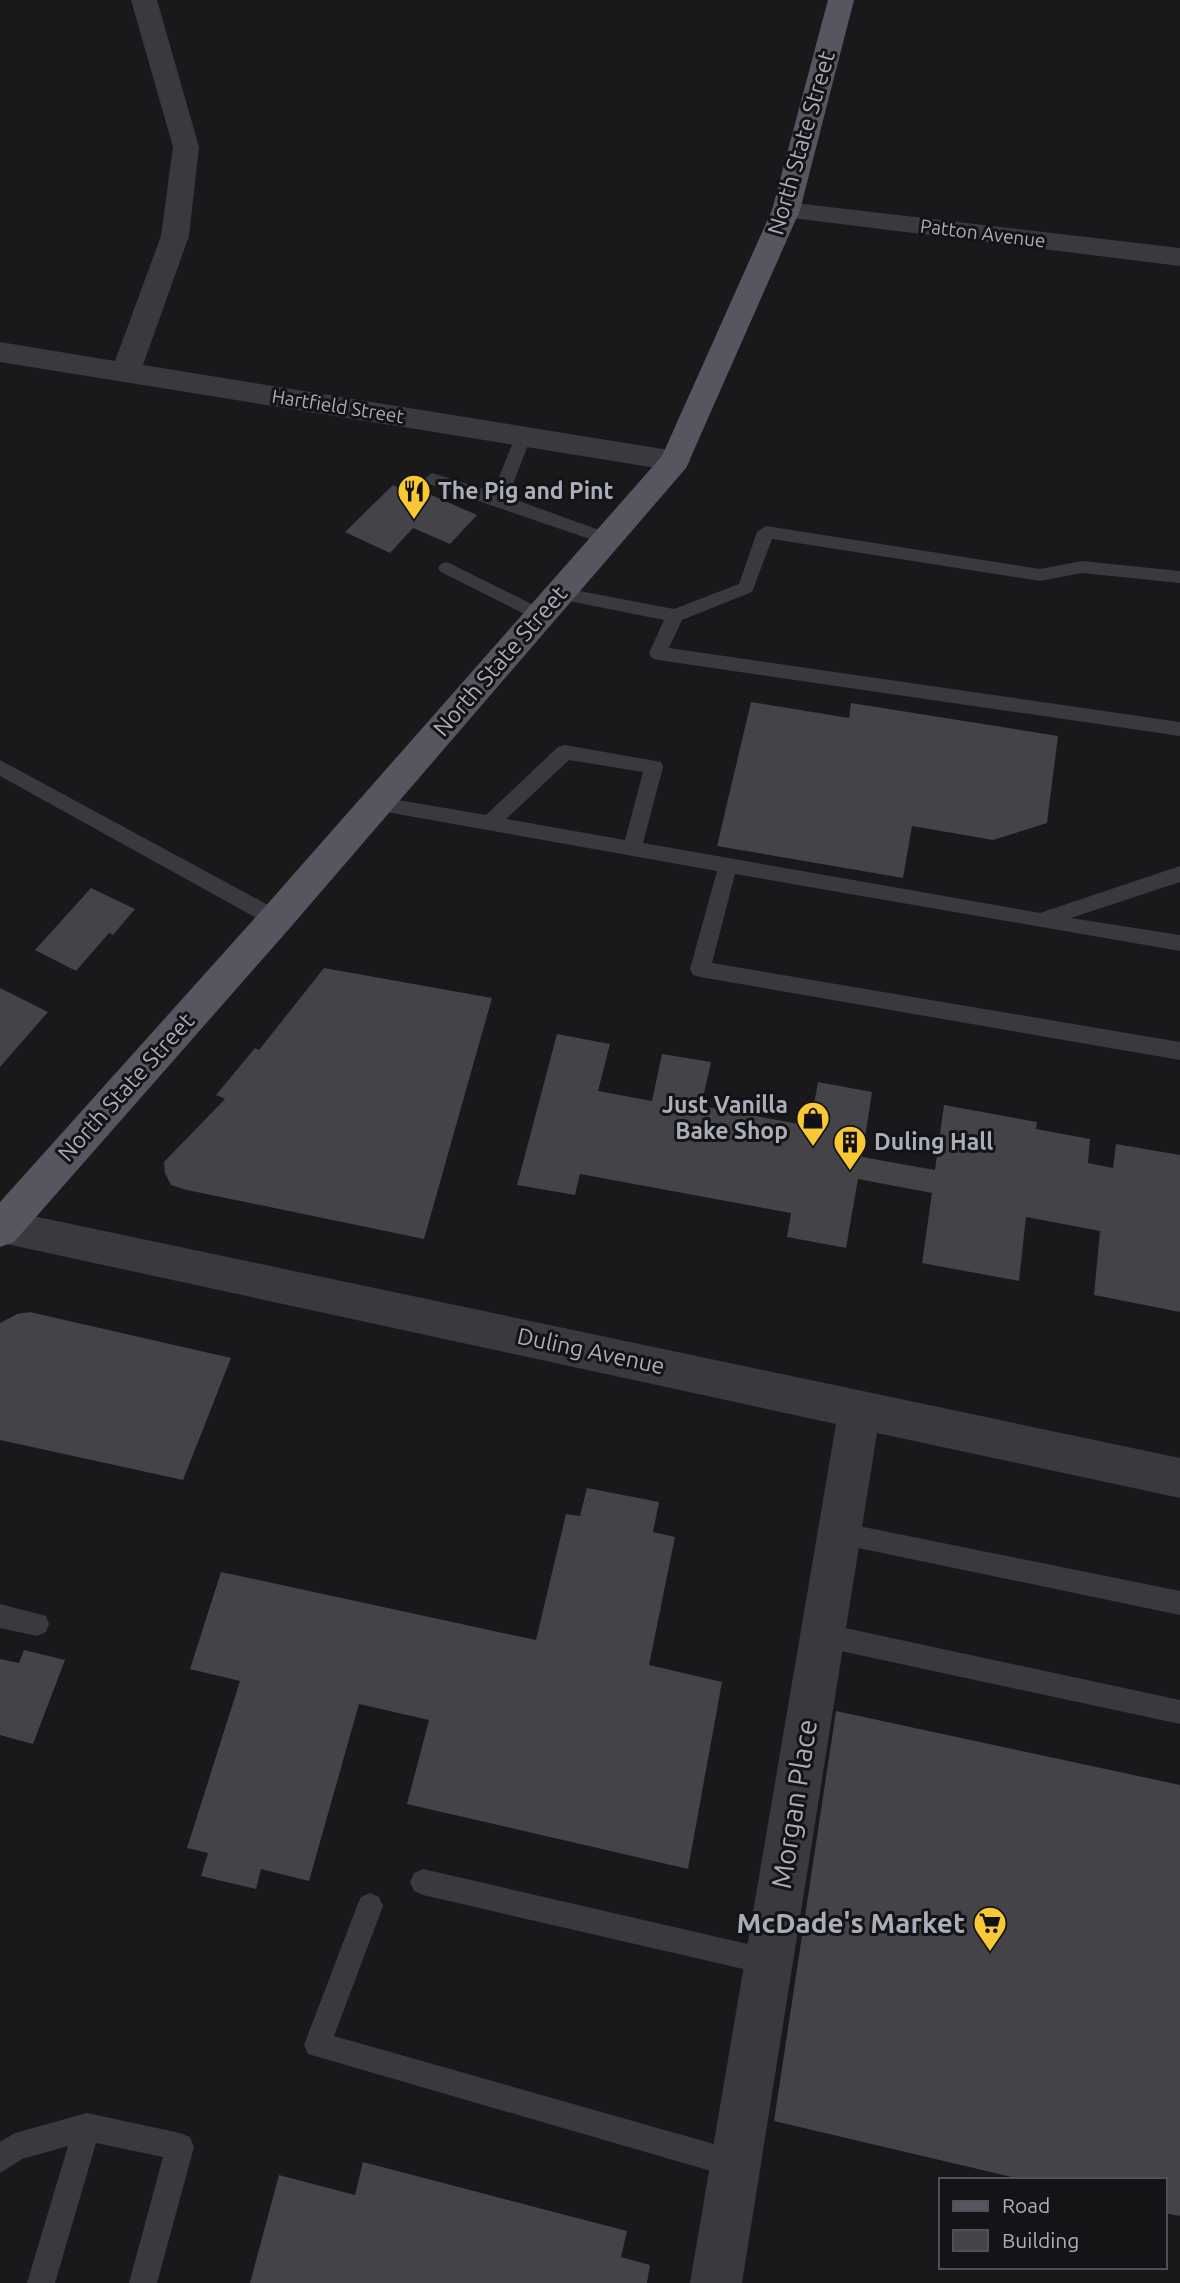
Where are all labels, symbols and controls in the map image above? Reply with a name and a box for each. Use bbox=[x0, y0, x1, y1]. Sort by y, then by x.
street label: North State Street bbox=[762, 48, 839, 238]
street label: Patton Avenue bbox=[919, 214, 1047, 252]
street label: Hartfield Street bbox=[270, 385, 406, 427]
restaurant icon: The Pig and Pint bbox=[395, 472, 433, 521]
place label: The Pig and Pint bbox=[438, 478, 613, 503]
street label: North State Street bbox=[428, 581, 571, 741]
street label: North State Street bbox=[53, 1008, 199, 1166]
place label: Just Vanilla Bake Shop bbox=[662, 1092, 788, 1143]
shop icon: Just Vanilla Bake Shop bbox=[794, 1099, 832, 1148]
building icon: Duling Hall bbox=[831, 1123, 869, 1172]
place label: Duling Hall bbox=[874, 1129, 993, 1154]
street label: Duling Avenue bbox=[515, 1323, 667, 1378]
street label: Morgan Place bbox=[765, 1717, 822, 1891]
supermarket icon: McDade's Market bbox=[971, 1904, 1009, 1953]
place label: McDade's Market bbox=[737, 1907, 965, 1938]
legend bbox=[939, 2178, 1166, 2269]
text: Road bbox=[1002, 2193, 1050, 2217]
text: Building bbox=[1002, 2228, 1079, 2252]

